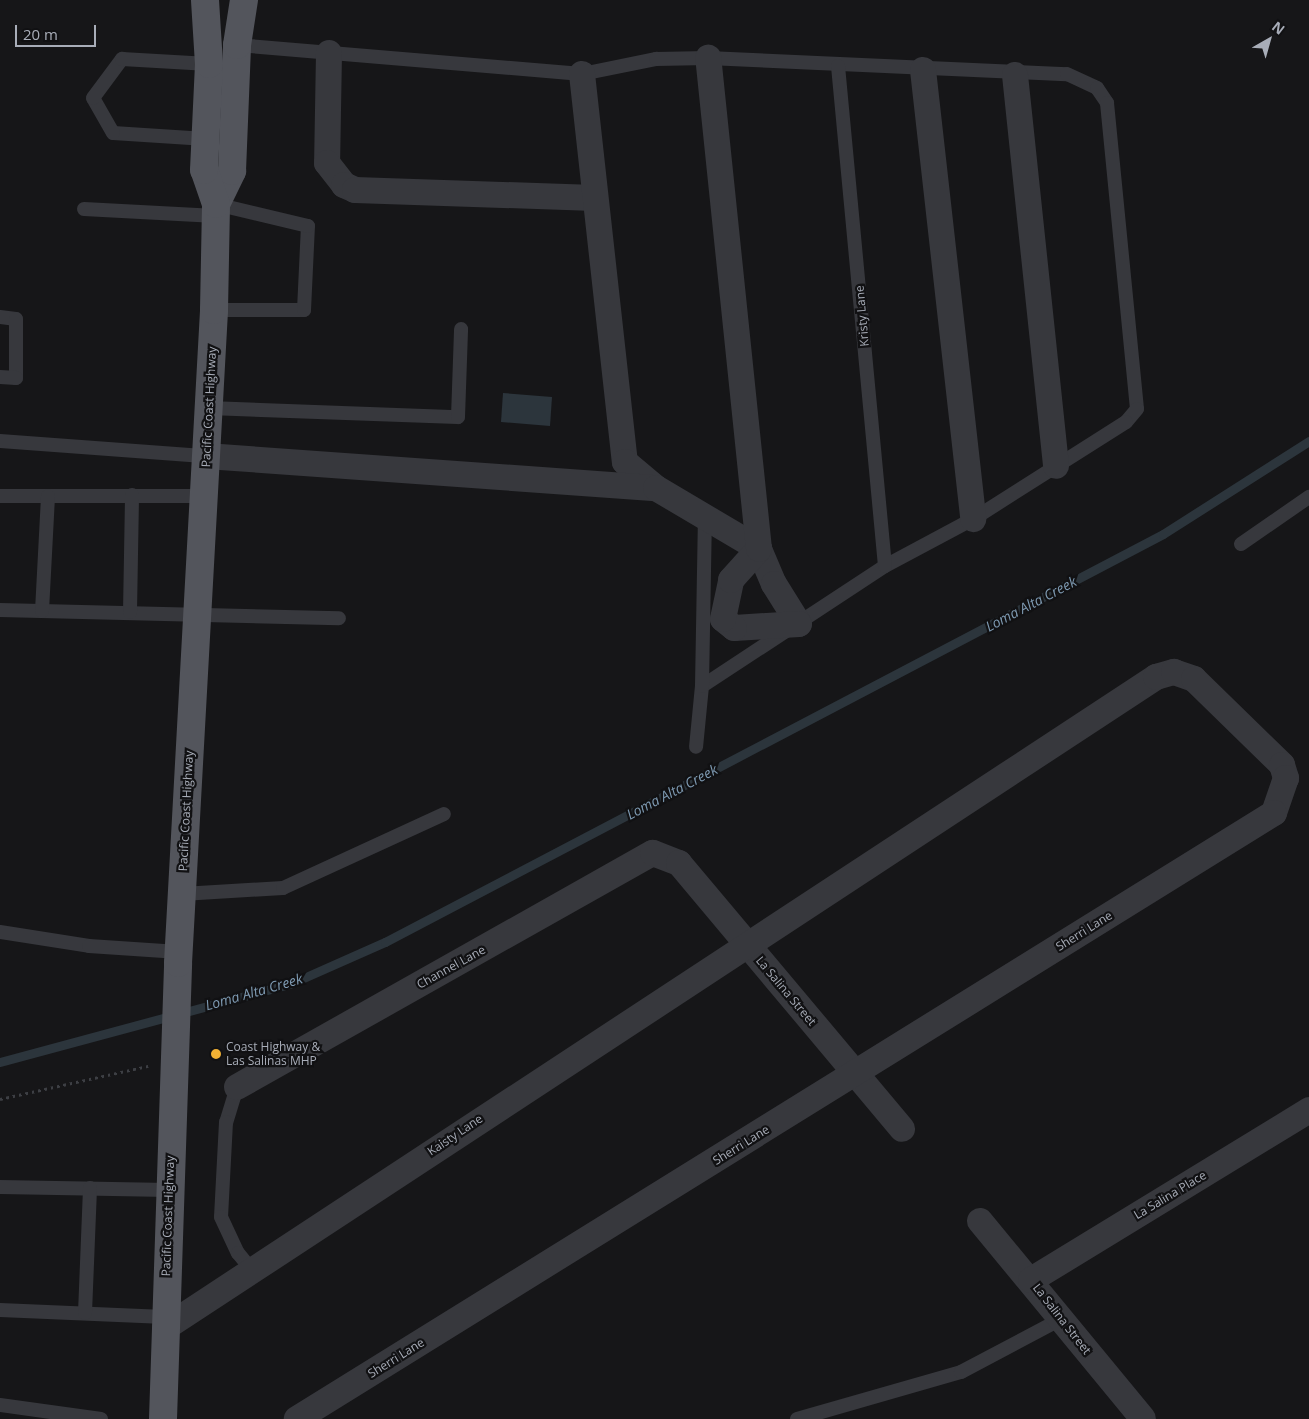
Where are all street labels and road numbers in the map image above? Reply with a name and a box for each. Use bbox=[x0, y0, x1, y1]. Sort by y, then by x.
street label: Kristy Lane bbox=[852, 285, 872, 347]
street label: Pacific Coast Highway bbox=[199, 346, 219, 468]
street label: Pacific Coast Highway bbox=[176, 750, 196, 872]
street label: Sherri Lane bbox=[1053, 908, 1115, 954]
street label: Channel Lane bbox=[414, 942, 488, 992]
street label: La Salina Street bbox=[753, 953, 819, 1029]
street label: Kaisty Lane bbox=[425, 1111, 485, 1159]
street label: Sherri Lane bbox=[710, 1122, 772, 1168]
street label: Pacific Coast Highway bbox=[159, 1155, 177, 1277]
street label: La Salina Place bbox=[1131, 1168, 1209, 1222]
street label: La Salina Street bbox=[1030, 1281, 1094, 1357]
street label: Sherri Lane bbox=[365, 1335, 427, 1381]

